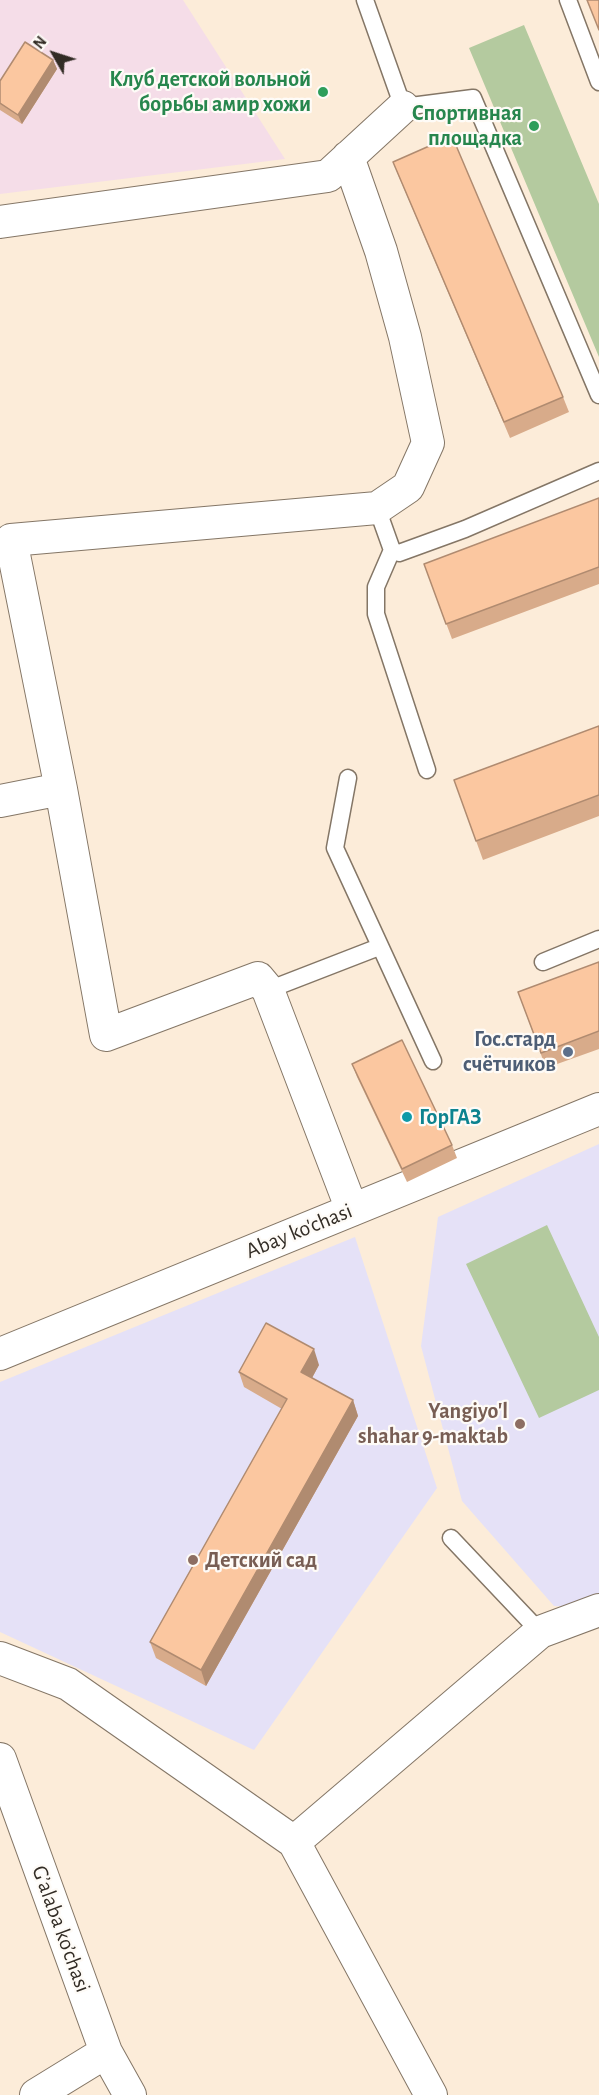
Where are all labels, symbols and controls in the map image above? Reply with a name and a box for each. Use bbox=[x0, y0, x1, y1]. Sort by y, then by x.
north arrow bbox=[24, 24, 84, 84]
text: N bbox=[30, 33, 50, 52]
place label: Клуб детской вольной борьбы амир хожи bbox=[109, 66, 311, 118]
marker: Клуб детской вольной борьбы амир хожи bbox=[316, 85, 330, 99]
place label: Спортивная площадка bbox=[412, 100, 522, 152]
marker: Спортивная площадка bbox=[527, 119, 541, 133]
place label: Гос.стард счётчиков bbox=[463, 1026, 556, 1078]
marker: Гос.стард счётчиков bbox=[561, 1045, 575, 1059]
place label: ГорГАЗ bbox=[419, 1104, 482, 1130]
marker: ГорГАЗ bbox=[400, 1110, 414, 1124]
street label: Abay ko'chasi bbox=[242, 1198, 356, 1264]
place label: Yangiyo'l shahar 9-maktab bbox=[358, 1398, 508, 1450]
marker: Yangiyo'l shahar 9-maktab bbox=[513, 1417, 527, 1431]
place label: Детский сад bbox=[205, 1547, 317, 1573]
marker: Детский сад bbox=[186, 1553, 200, 1567]
street label: G’alaba ko’chasi bbox=[26, 1862, 96, 1996]

